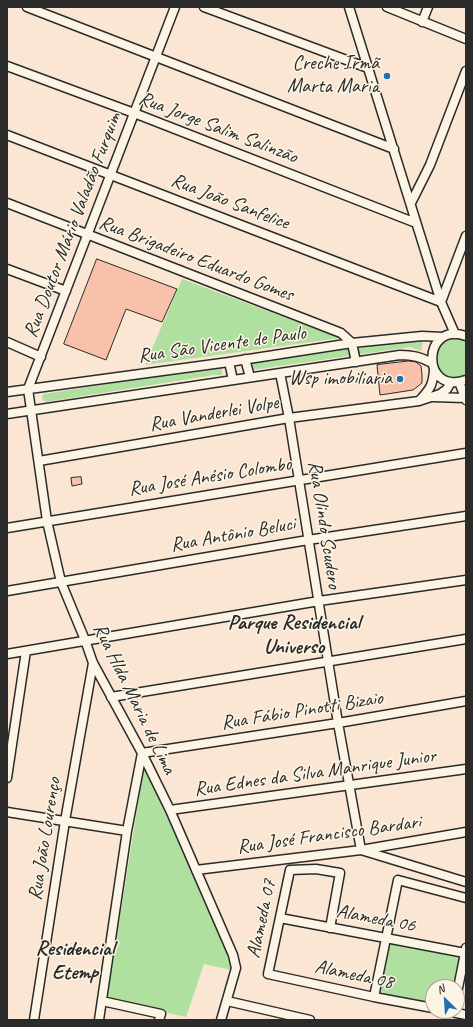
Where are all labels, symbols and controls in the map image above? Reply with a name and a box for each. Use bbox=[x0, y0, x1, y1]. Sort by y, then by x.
place label: Creche Irmã Marta Maria bbox=[287, 52, 379, 99]
marker: Creche Irmã Marta Maria bbox=[382, 71, 392, 81]
street label: Rua Jorge Salim Salinzão bbox=[135, 87, 301, 169]
street label: Rua Doutor Mário Valadão Furquim bbox=[19, 109, 127, 341]
street label: Rua João Sanfelice bbox=[168, 169, 292, 235]
street label: Rua Brigadeiro Eduardo Gomes bbox=[95, 211, 297, 307]
street label: Rua São Vicente de Paulo bbox=[137, 321, 307, 369]
place label: Wsp imobiliaria bbox=[289, 367, 392, 391]
marker: Wsp imobiliaria bbox=[395, 374, 405, 384]
street label: Rua Vanderlei Volpe bbox=[148, 391, 280, 437]
street label: Rua José Anésio Colombo bbox=[127, 452, 293, 502]
street label: Rua Olindo Scudero bbox=[302, 459, 346, 591]
street label: Rua Antônio Beluci bbox=[169, 512, 297, 558]
district label: Parque Residencial Universo bbox=[228, 610, 360, 660]
street label: Rua Hlda Maria de Lima bbox=[87, 620, 181, 778]
street label: Rua Fábio Pinotti Bizaio bbox=[220, 686, 384, 736]
street label: Rua Ednes da Silva Manrique Junior bbox=[193, 744, 437, 802]
street label: Rua João Lourenço bbox=[23, 776, 67, 902]
street label: Rua José Francisco Bardari bbox=[236, 810, 422, 860]
street label: Alameda 07 bbox=[242, 877, 282, 961]
street label: Alameda 06 bbox=[335, 900, 417, 938]
district label: Residencial Etemp bbox=[36, 936, 114, 986]
street label: Alameda 08 bbox=[312, 955, 396, 995]
north arrow bbox=[425, 979, 465, 1019]
text: N bbox=[434, 981, 446, 997]

